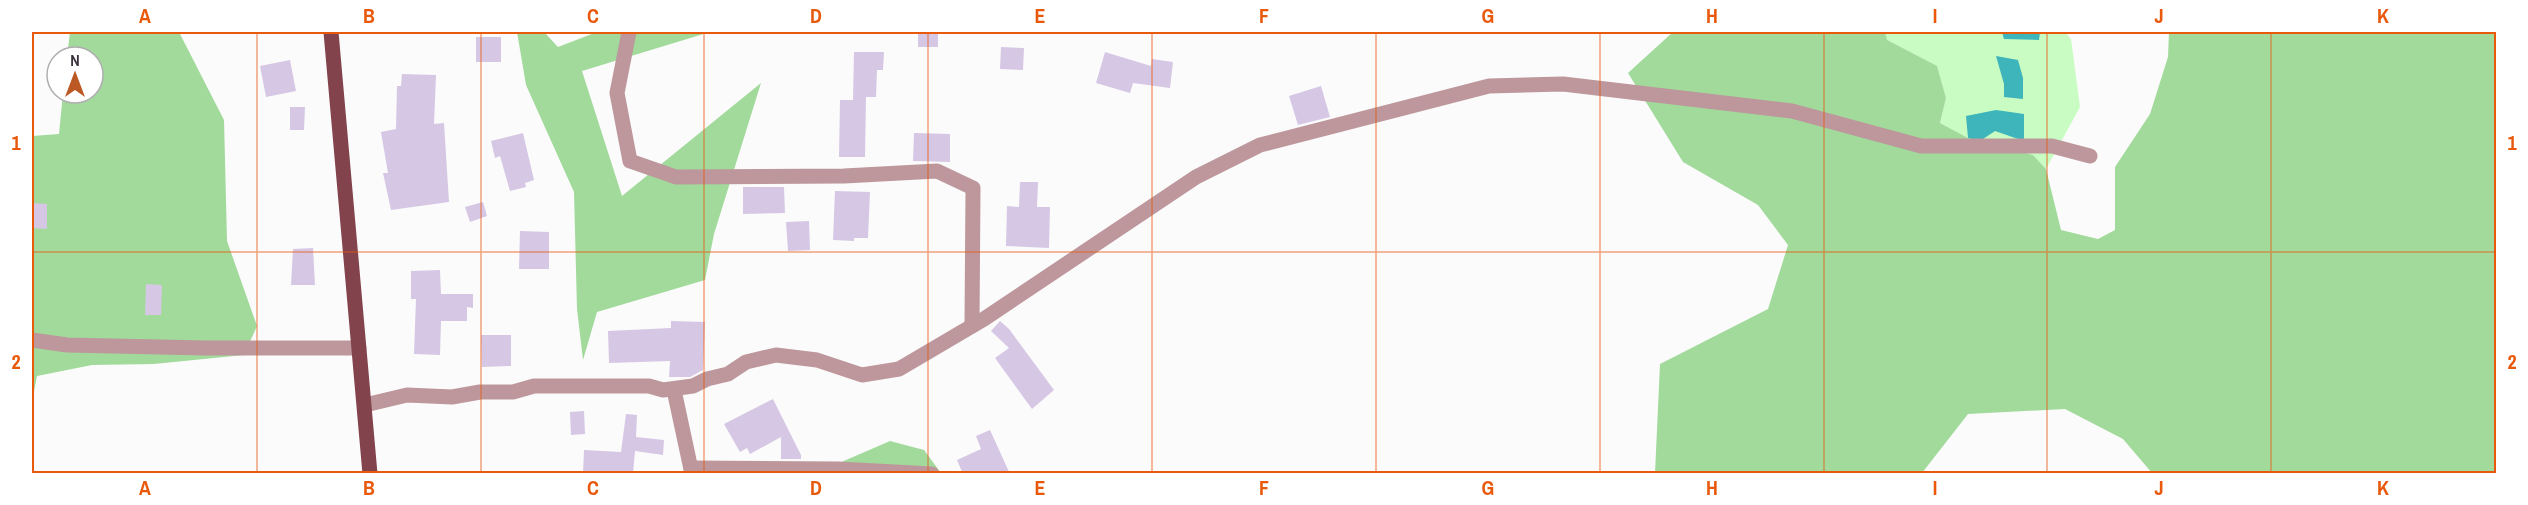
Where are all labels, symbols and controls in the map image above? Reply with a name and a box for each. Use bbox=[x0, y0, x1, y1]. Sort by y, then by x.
text: A bbox=[139, 2, 151, 29]
text: B bbox=[363, 2, 375, 29]
text: C bbox=[587, 2, 599, 29]
text: D bbox=[810, 2, 822, 29]
text: E bbox=[1035, 2, 1046, 29]
text: F bbox=[1259, 2, 1269, 29]
text: G bbox=[1482, 2, 1494, 29]
text: H bbox=[1706, 2, 1718, 29]
text: I bbox=[1933, 2, 1937, 29]
text: J bbox=[2154, 2, 2164, 29]
text: K bbox=[2377, 2, 2389, 29]
north arrow bbox=[45, 45, 105, 105]
text: N bbox=[70, 49, 80, 71]
text: 1 bbox=[11, 129, 21, 156]
text: 1 bbox=[2507, 129, 2517, 156]
text: 2 bbox=[11, 348, 21, 375]
text: 2 bbox=[2507, 348, 2517, 375]
text: A bbox=[139, 474, 151, 501]
text: B bbox=[363, 474, 375, 501]
text: C bbox=[587, 474, 599, 501]
text: D bbox=[810, 474, 822, 501]
text: E bbox=[1035, 474, 1046, 501]
text: F bbox=[1259, 474, 1269, 501]
text: G bbox=[1482, 474, 1494, 501]
text: H bbox=[1706, 474, 1718, 501]
text: I bbox=[1933, 474, 1937, 501]
text: J bbox=[2154, 474, 2164, 501]
text: K bbox=[2377, 474, 2389, 501]

